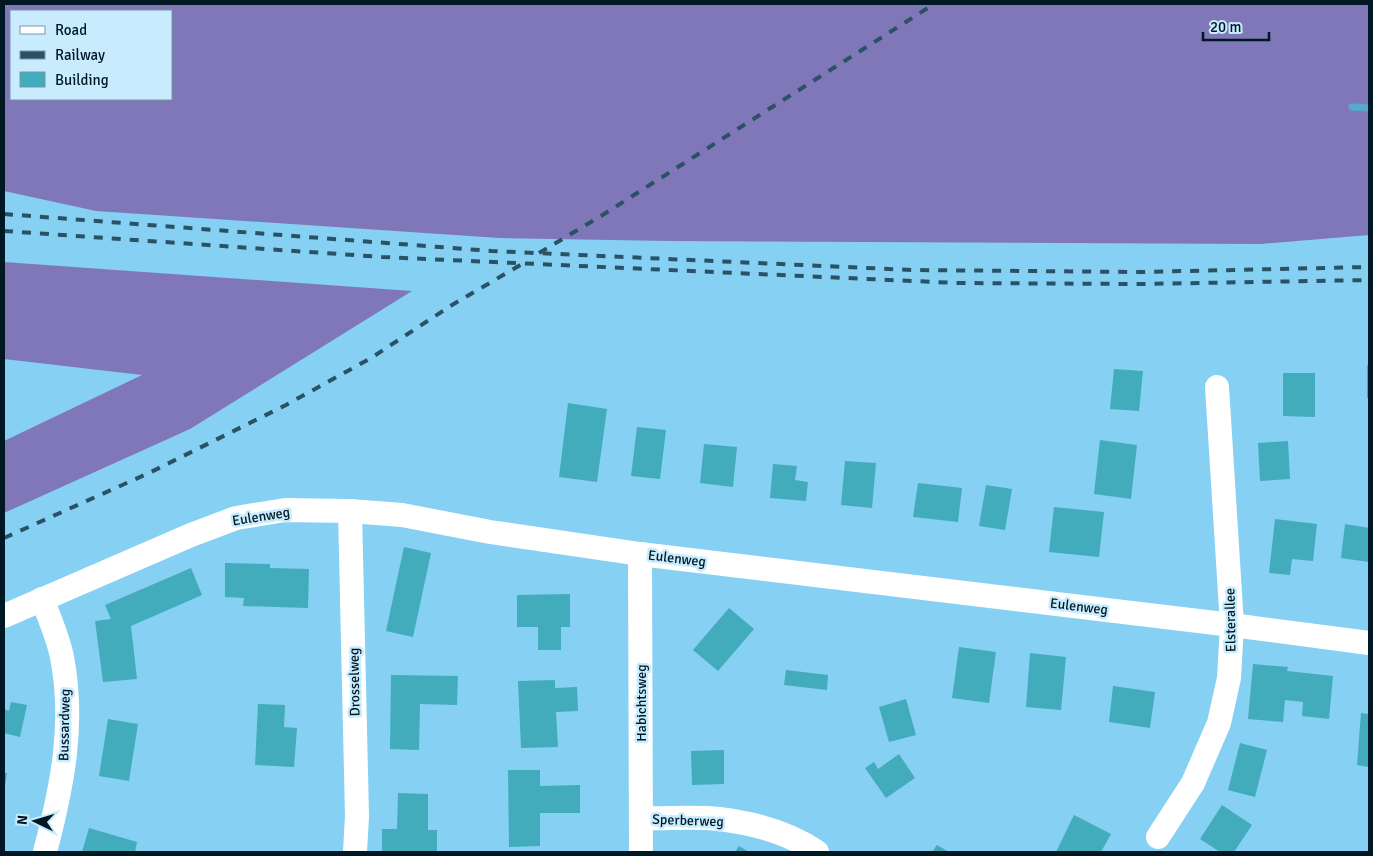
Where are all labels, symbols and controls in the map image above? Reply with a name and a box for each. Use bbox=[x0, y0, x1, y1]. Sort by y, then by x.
legend bbox=[10, 10, 172, 100]
scale bar bbox=[1203, 10, 1269, 42]
text: 20 m bbox=[1210, 18, 1241, 36]
text: Road bbox=[55, 21, 87, 39]
text: Railway bbox=[55, 46, 105, 64]
text: Building bbox=[55, 71, 109, 89]
street label: Eulenweg bbox=[231, 504, 291, 529]
street label: Eulenweg bbox=[647, 547, 707, 570]
street label: Elsterallee bbox=[1221, 588, 1240, 652]
street label: Eulenweg bbox=[1049, 595, 1109, 618]
street label: Drosselweg bbox=[345, 647, 364, 717]
street label: Habichtsweg bbox=[633, 664, 650, 742]
street label: Bussardweg bbox=[55, 689, 74, 761]
north arrow bbox=[10, 796, 60, 846]
street label: Sperberweg bbox=[652, 811, 724, 830]
text: N bbox=[14, 814, 31, 826]

